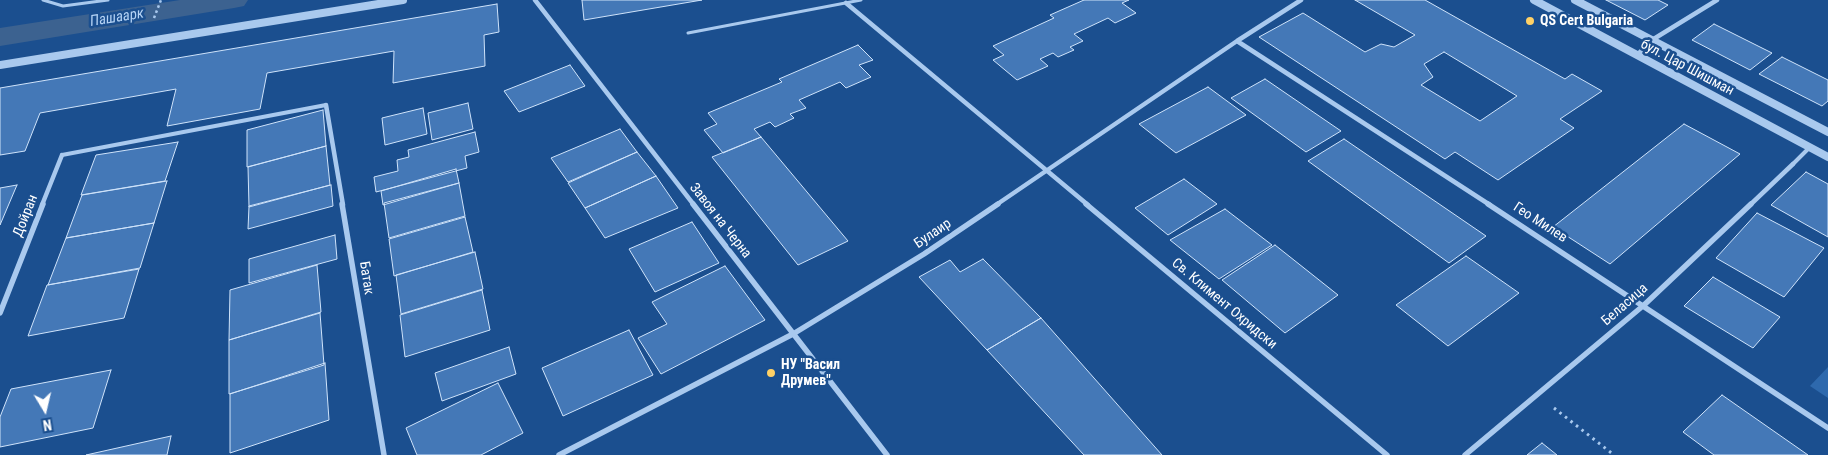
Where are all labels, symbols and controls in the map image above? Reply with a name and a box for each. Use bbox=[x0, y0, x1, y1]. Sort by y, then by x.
water label: Пашаарк bbox=[89, 5, 145, 31]
place label: QS Cert Bulgaria bbox=[1540, 13, 1633, 29]
marker: QS Cert Bulgaria bbox=[1524, 15, 1536, 27]
street label: бул. Цар Шишман bbox=[1637, 36, 1737, 100]
street label: Завоя на Черна bbox=[685, 180, 755, 262]
street label: Дойран bbox=[10, 192, 42, 240]
street label: Гео Милев bbox=[1510, 199, 1570, 247]
street label: Булаир bbox=[911, 216, 955, 252]
street label: Св. Климент Охридски bbox=[1168, 255, 1280, 353]
street label: Батак bbox=[355, 260, 377, 296]
street label: Беласица bbox=[1598, 280, 1652, 330]
place label: НУ "Васил Друмев" bbox=[781, 357, 840, 390]
marker: НУ "Васил Друмев" bbox=[765, 367, 777, 379]
north arrow bbox=[20, 385, 70, 435]
text: N bbox=[42, 416, 53, 433]

